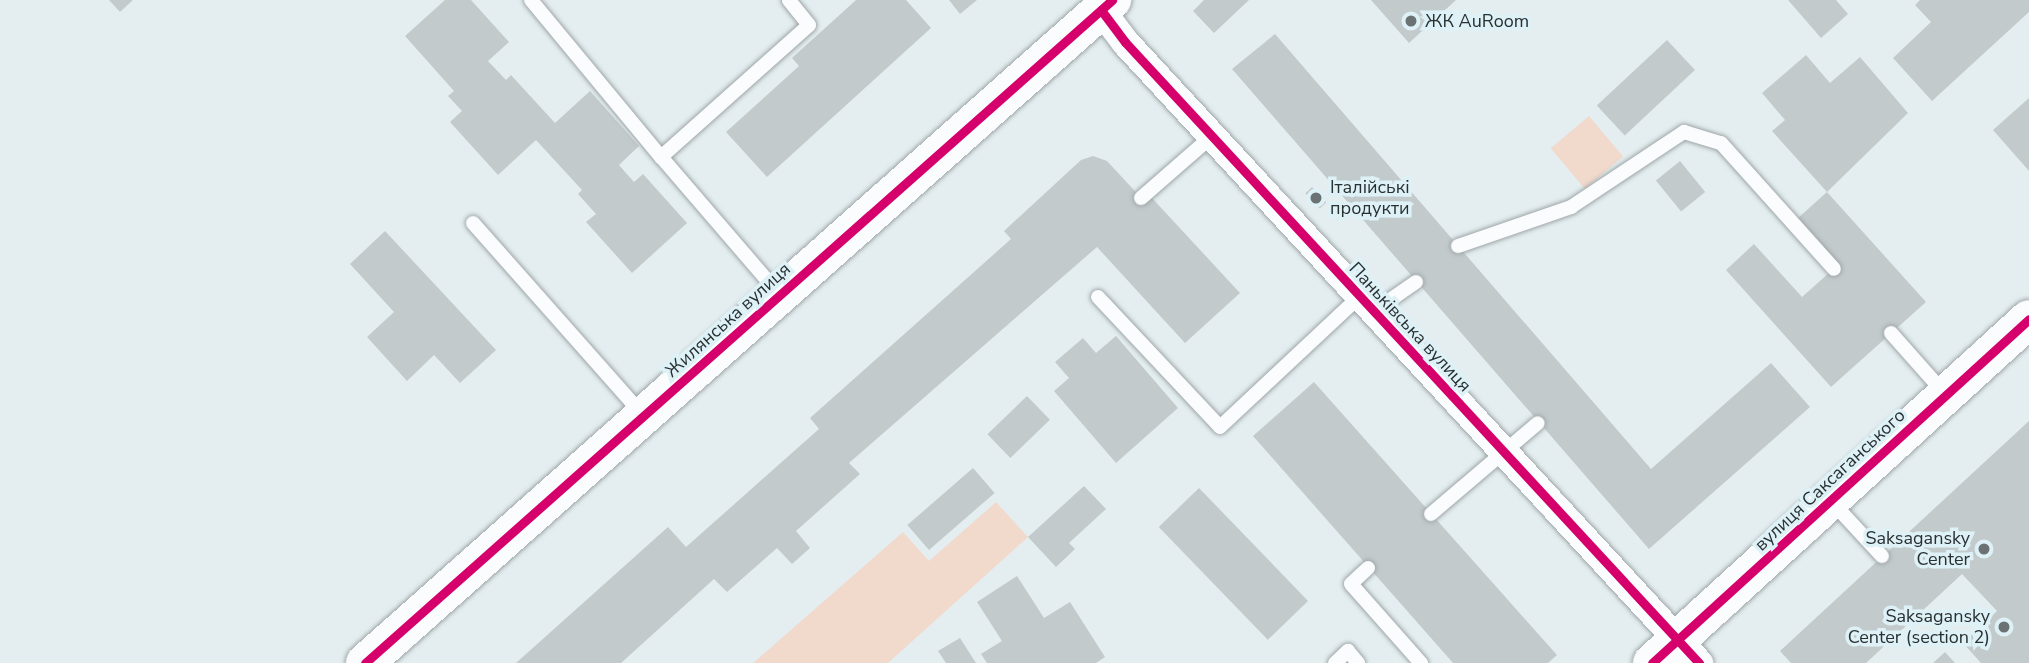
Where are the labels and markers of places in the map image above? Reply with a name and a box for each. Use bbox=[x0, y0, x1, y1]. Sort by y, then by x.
place label: ЖК AuRoom bbox=[1425, 10, 1529, 32]
marker: ЖК AuRoom bbox=[1403, 13, 1419, 29]
place label: Італійські продукти bbox=[1330, 177, 1410, 220]
marker: Італійські продукти bbox=[1308, 190, 1324, 206]
place label: Saksagansky Center bbox=[1865, 528, 1970, 570]
marker: Saksagansky Center bbox=[1976, 541, 1992, 557]
place label: Saksagansky Center (section 2) bbox=[1848, 606, 1990, 648]
marker: Saksagansky Center (section 2) bbox=[1996, 619, 2012, 635]

